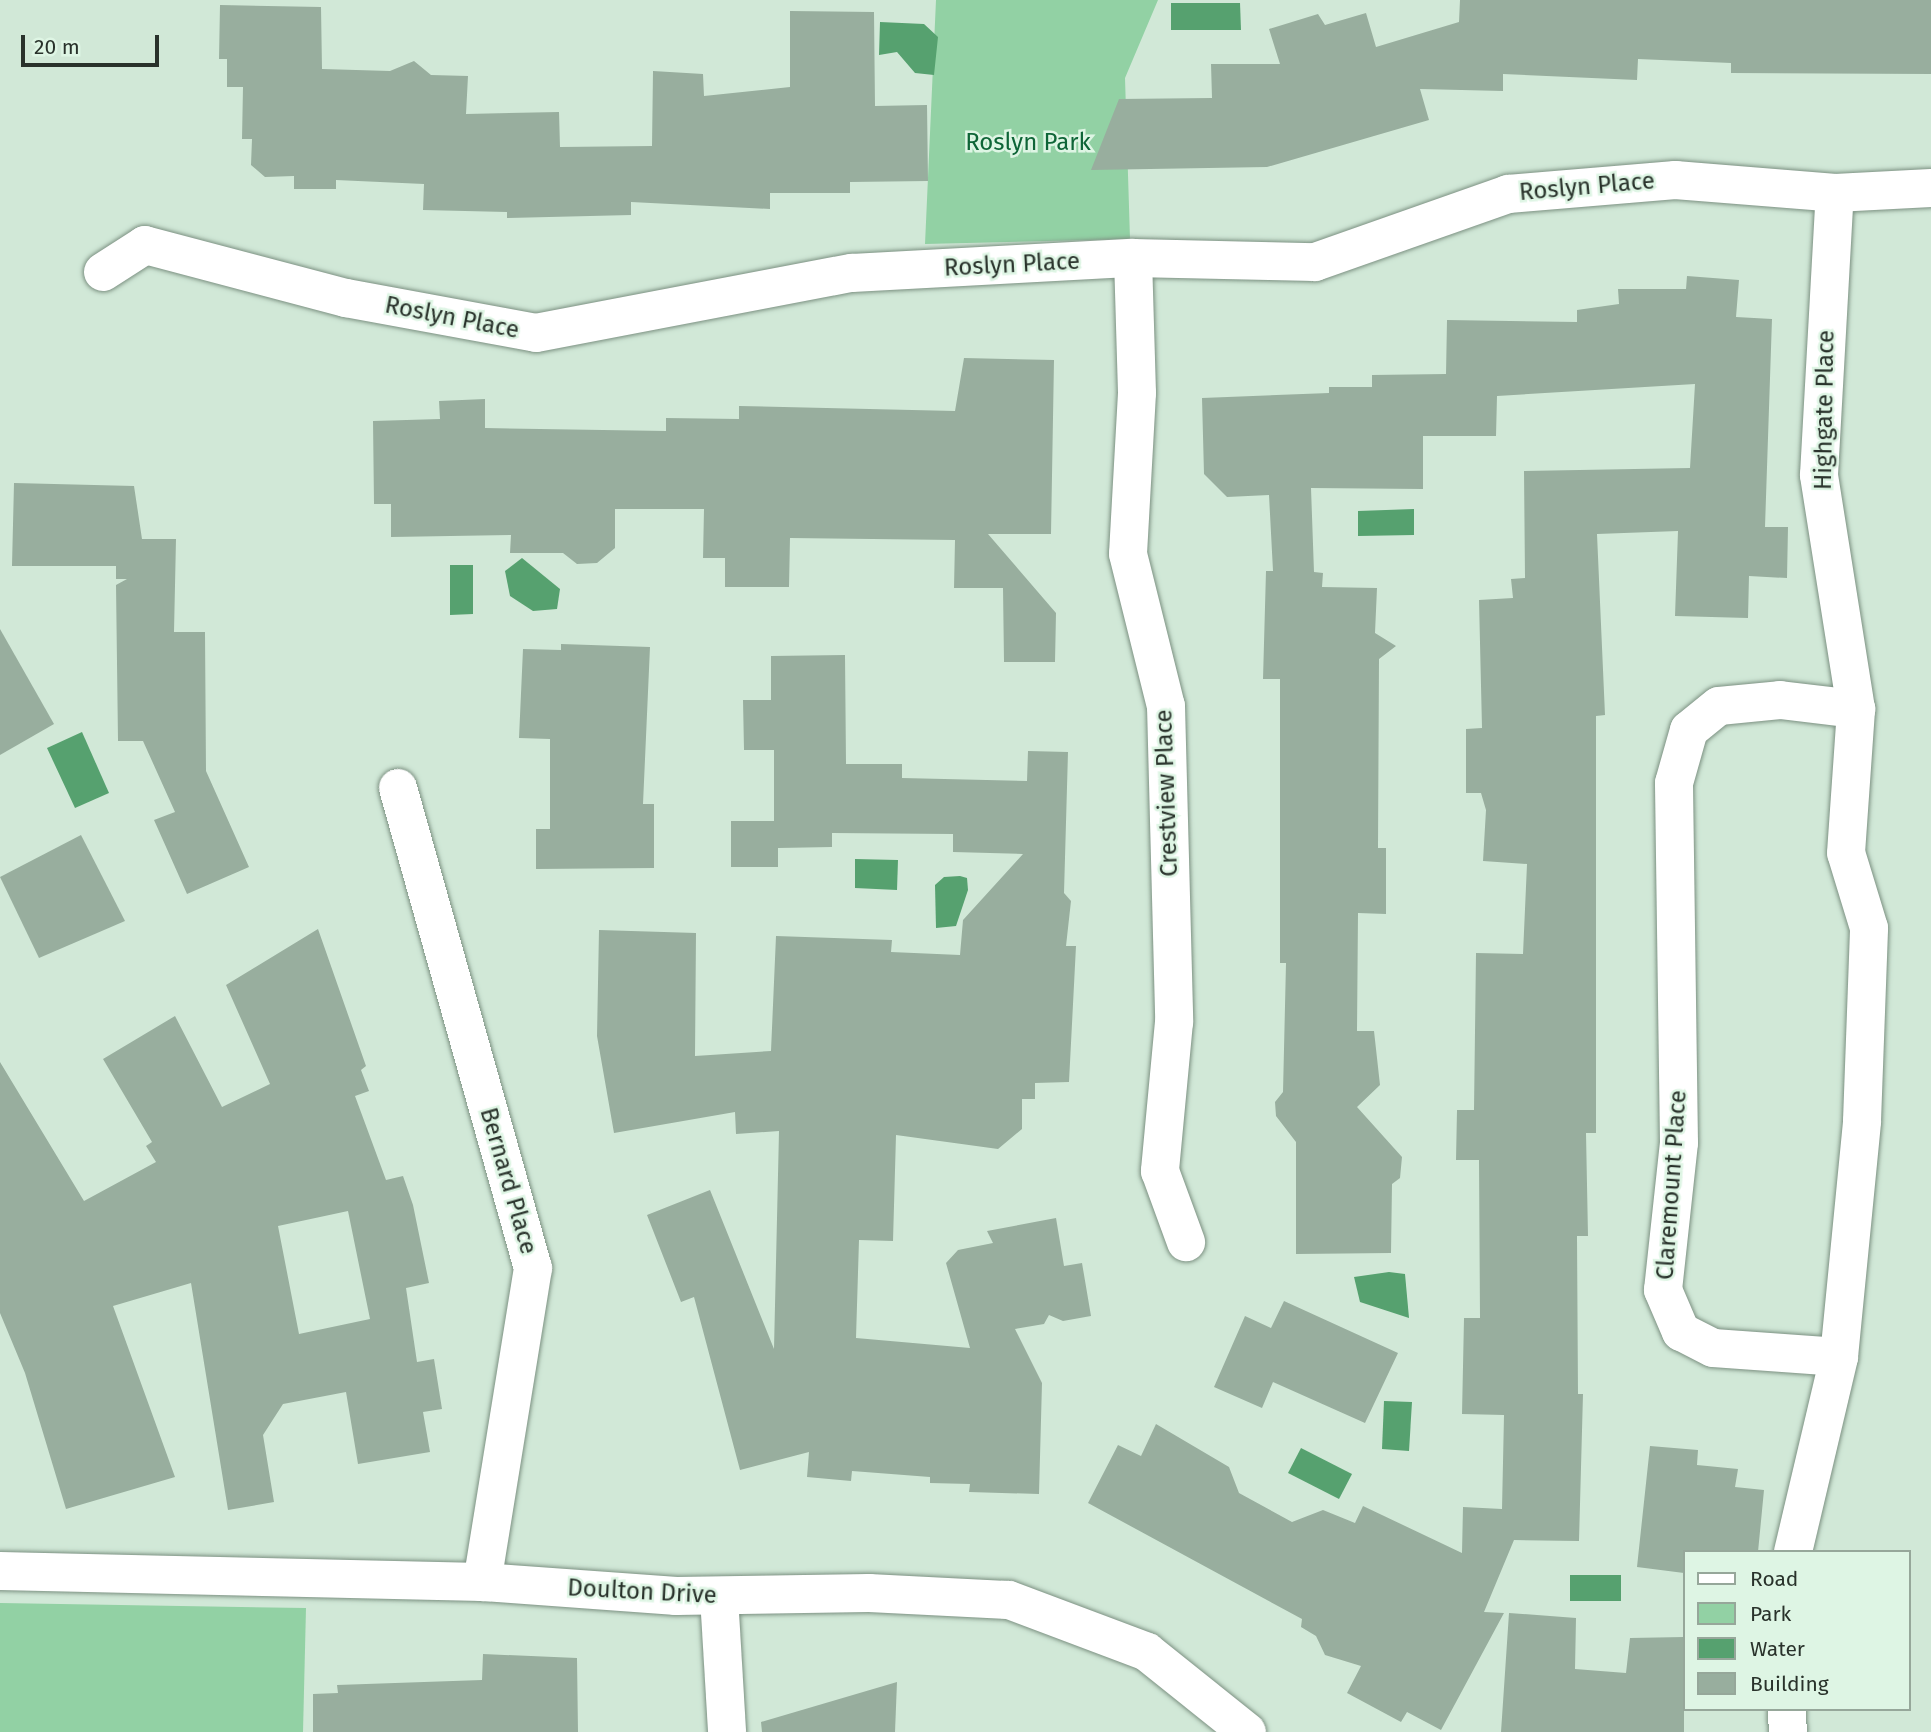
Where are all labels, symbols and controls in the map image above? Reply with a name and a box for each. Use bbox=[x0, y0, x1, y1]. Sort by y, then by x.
scale bar bbox=[24, 21, 163, 65]
text: 20 m bbox=[34, 34, 80, 60]
park label: Roslyn Park bbox=[965, 129, 1091, 157]
street label: Roslyn Place bbox=[1518, 167, 1656, 207]
street label: Roslyn Place bbox=[943, 247, 1081, 283]
street label: Roslyn Place bbox=[382, 291, 522, 345]
street label: Highgate Place bbox=[1809, 330, 1841, 490]
street label: Crestview Place bbox=[1150, 709, 1184, 877]
street label: Claremount Place bbox=[1651, 1089, 1693, 1281]
street label: Bernard Place bbox=[473, 1104, 543, 1258]
legend bbox=[1682, 1550, 1910, 1711]
text: Road bbox=[1750, 1566, 1798, 1592]
street label: Doulton Drive bbox=[567, 1574, 717, 1610]
text: Park bbox=[1750, 1601, 1791, 1627]
text: Water bbox=[1750, 1636, 1805, 1662]
text: Building bbox=[1750, 1671, 1829, 1697]

